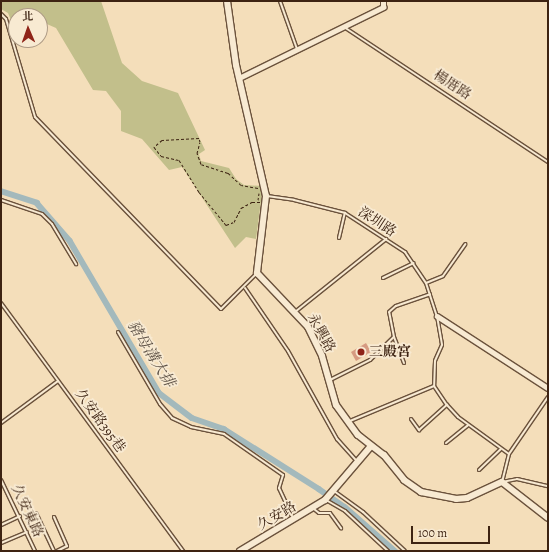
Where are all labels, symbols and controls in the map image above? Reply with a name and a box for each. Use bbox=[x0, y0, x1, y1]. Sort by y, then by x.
north arrow bbox=[8, 8, 48, 48]
text: 北 bbox=[22, 9, 33, 24]
street label: 楊厝路 bbox=[430, 67, 474, 103]
street label: 深圳路 bbox=[355, 204, 399, 240]
street label: 永興路 bbox=[303, 311, 339, 355]
water label: 豬母溝大排 bbox=[123, 317, 179, 391]
place label: 三殿宮 bbox=[369, 344, 411, 360]
marker: 三殿宮 bbox=[356, 347, 366, 357]
street label: 久安路395巷 bbox=[71, 386, 129, 456]
street label: 久安東路 bbox=[8, 482, 46, 540]
street label: 久安路 bbox=[255, 498, 299, 534]
scale bar bbox=[413, 518, 492, 544]
text: 100 m bbox=[418, 525, 447, 541]

